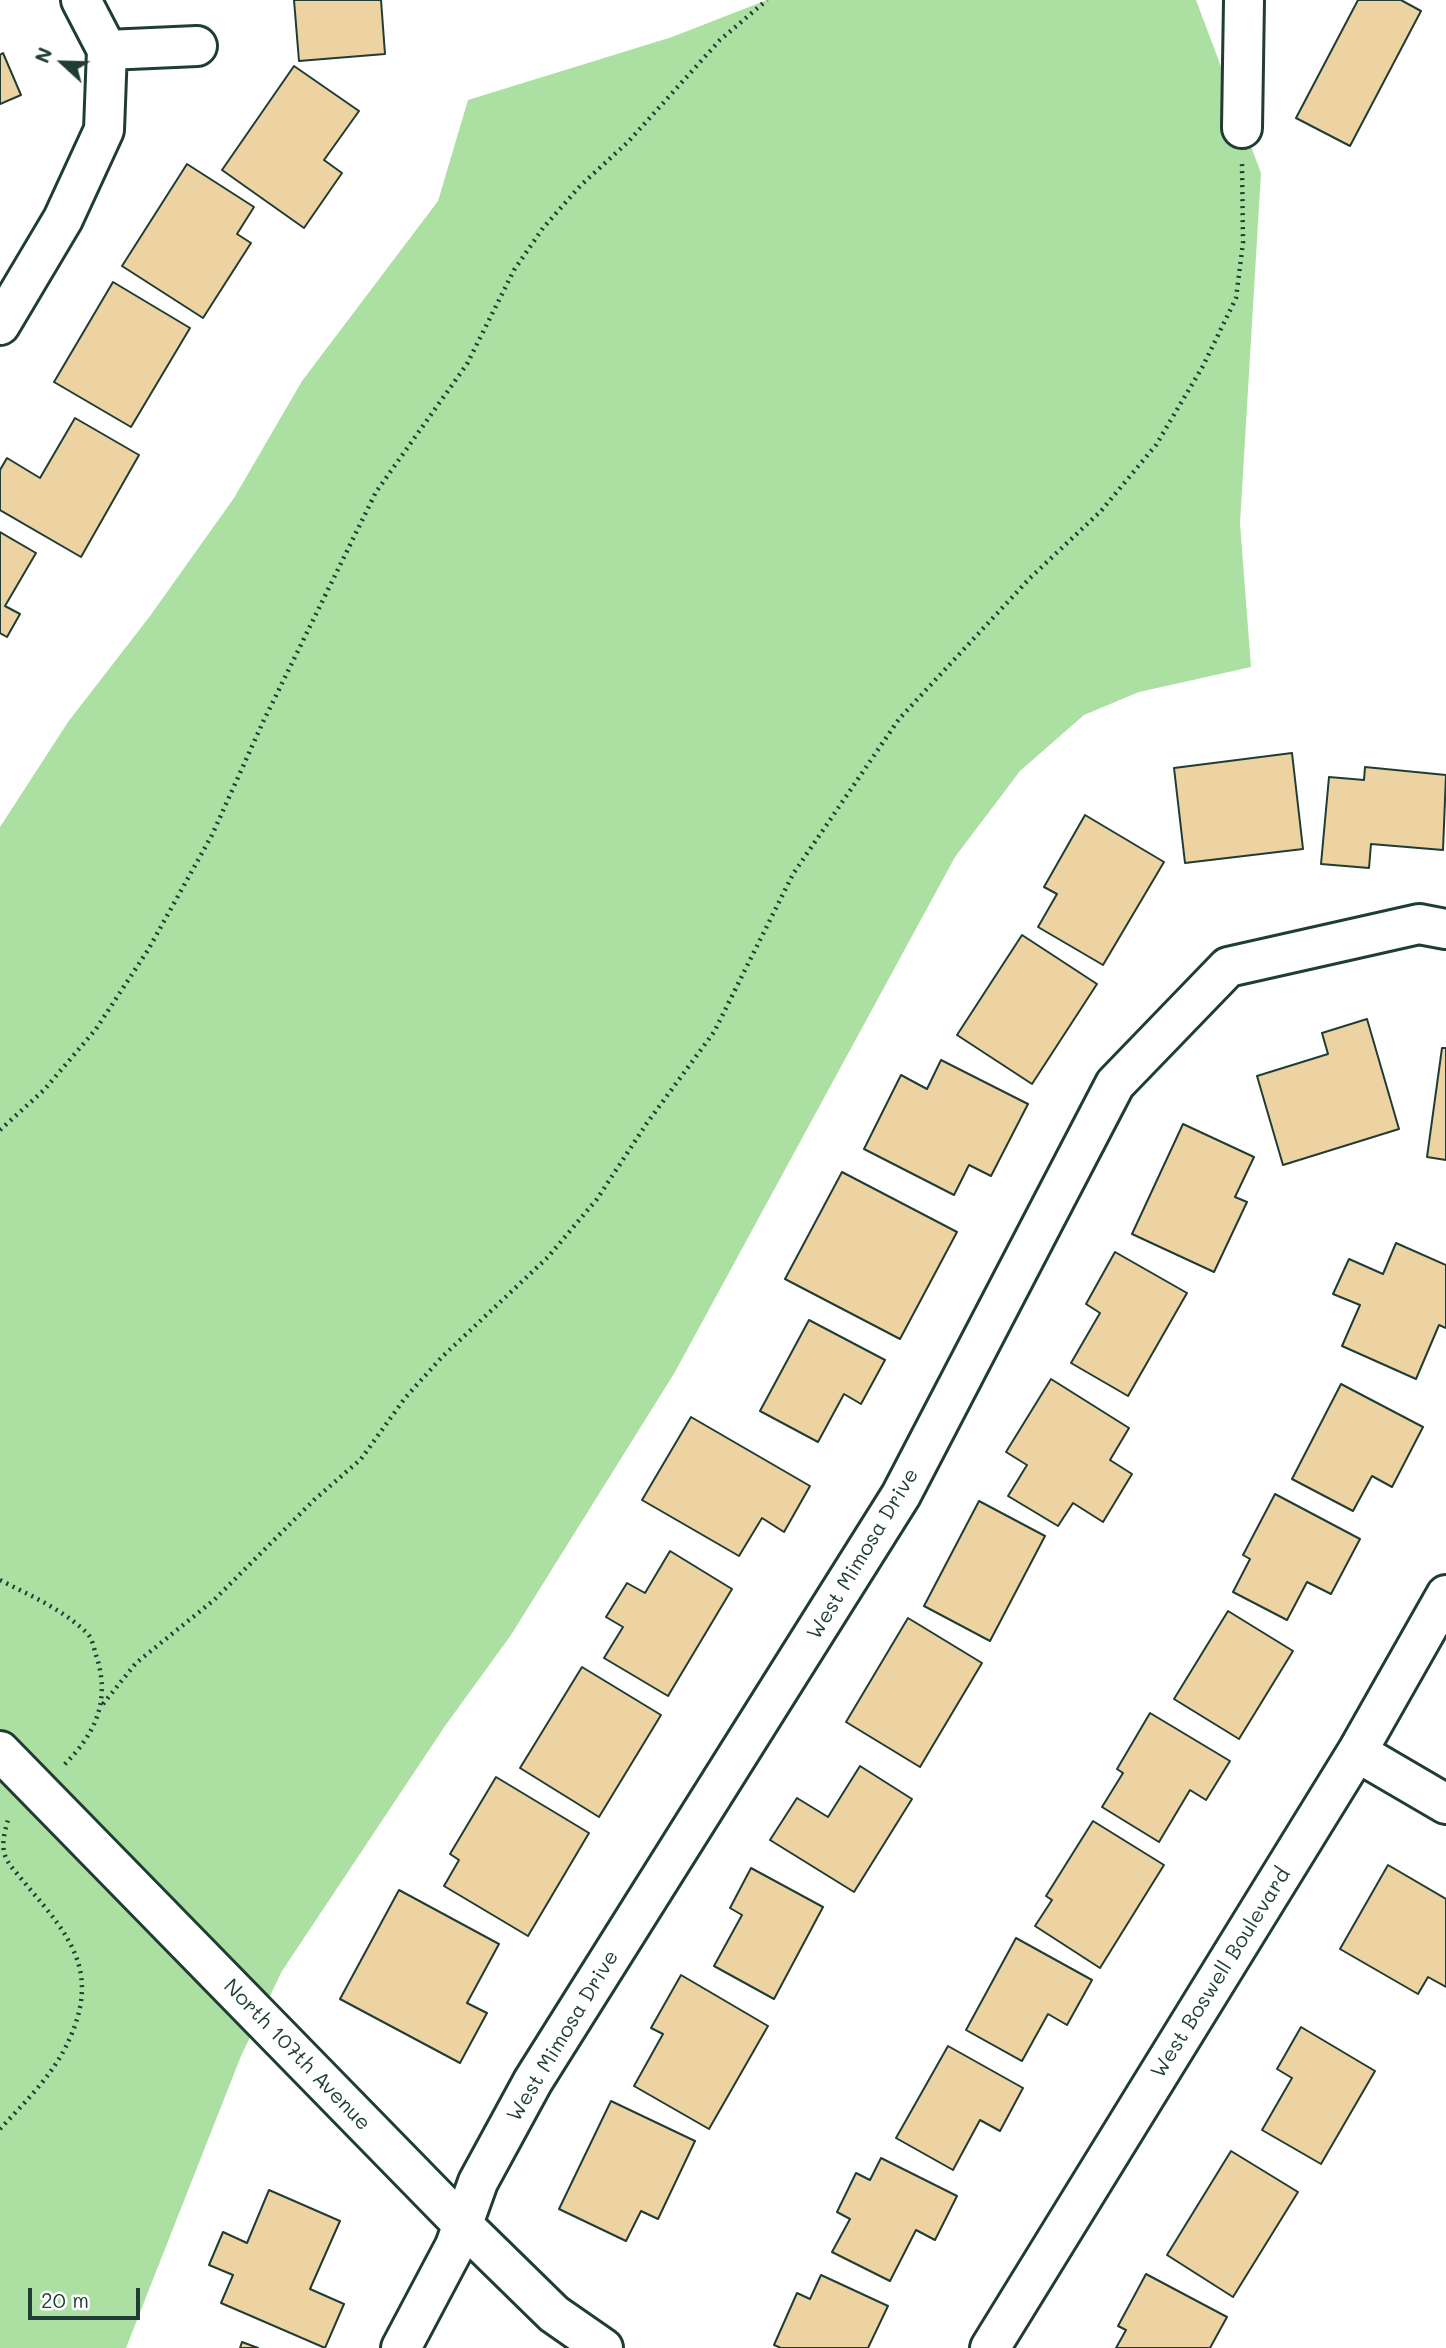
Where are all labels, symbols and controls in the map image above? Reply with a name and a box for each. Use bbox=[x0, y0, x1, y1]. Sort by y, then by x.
north arrow bbox=[28, 28, 98, 98]
text: N bbox=[29, 44, 57, 66]
street label: West Mimosa Drive bbox=[802, 1464, 924, 1644]
street label: West Boswell Boulevard bbox=[1146, 1863, 1296, 2083]
street label: West Mimosa Drive bbox=[502, 1946, 624, 2126]
street label: North 107th Avenue bbox=[218, 1974, 376, 2136]
scale bar bbox=[32, 2274, 144, 2318]
text: 20 m bbox=[41, 2286, 89, 2313]

